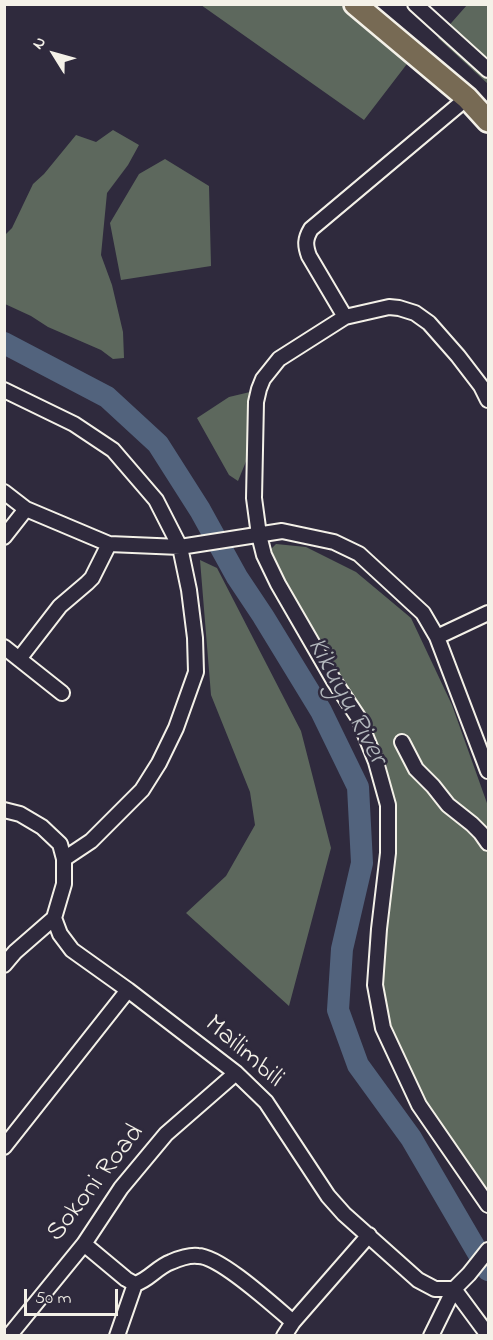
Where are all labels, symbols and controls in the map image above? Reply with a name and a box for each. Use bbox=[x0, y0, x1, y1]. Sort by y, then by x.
north arrow bbox=[24, 24, 84, 84]
text: N bbox=[27, 32, 52, 55]
water label: Kikuyu River bbox=[298, 633, 392, 771]
street label: Mailimbili bbox=[197, 1010, 289, 1096]
street label: Sokoni Road bbox=[41, 1119, 153, 1249]
scale bar bbox=[27, 1277, 122, 1315]
text: 50 m bbox=[35, 1286, 72, 1312]

